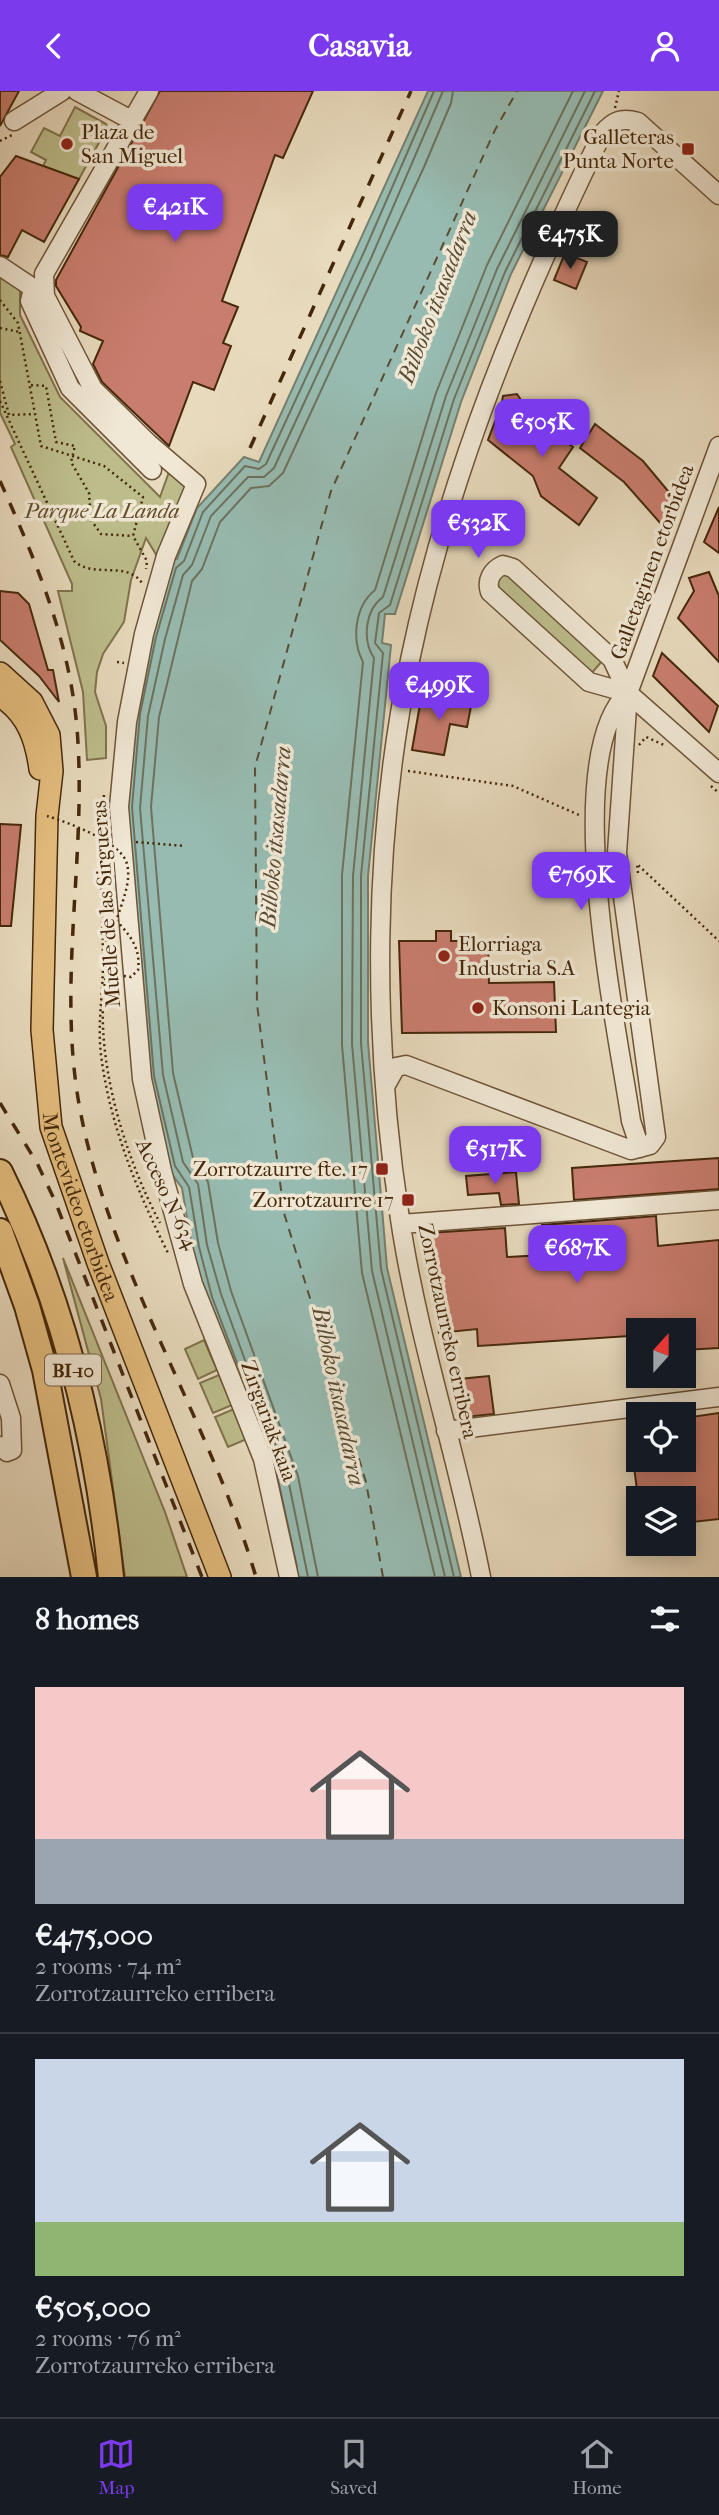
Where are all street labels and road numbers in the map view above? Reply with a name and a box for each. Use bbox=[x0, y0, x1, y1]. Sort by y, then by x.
street label: Galletaginen etorbidea bbox=[605, 461, 699, 663]
street label: Muelle de las Sirgueras bbox=[87, 799, 125, 1008]
street label: Montevideo etorbidea bbox=[38, 1111, 124, 1305]
street label: Acceso N-634 bbox=[131, 1134, 203, 1254]
street label: Zorrotzaurreko erribera bbox=[413, 1221, 483, 1441]
road number: BI-10 bbox=[45, 1355, 101, 1385]
street label: Zirgariak kaia bbox=[236, 1357, 302, 1485]

